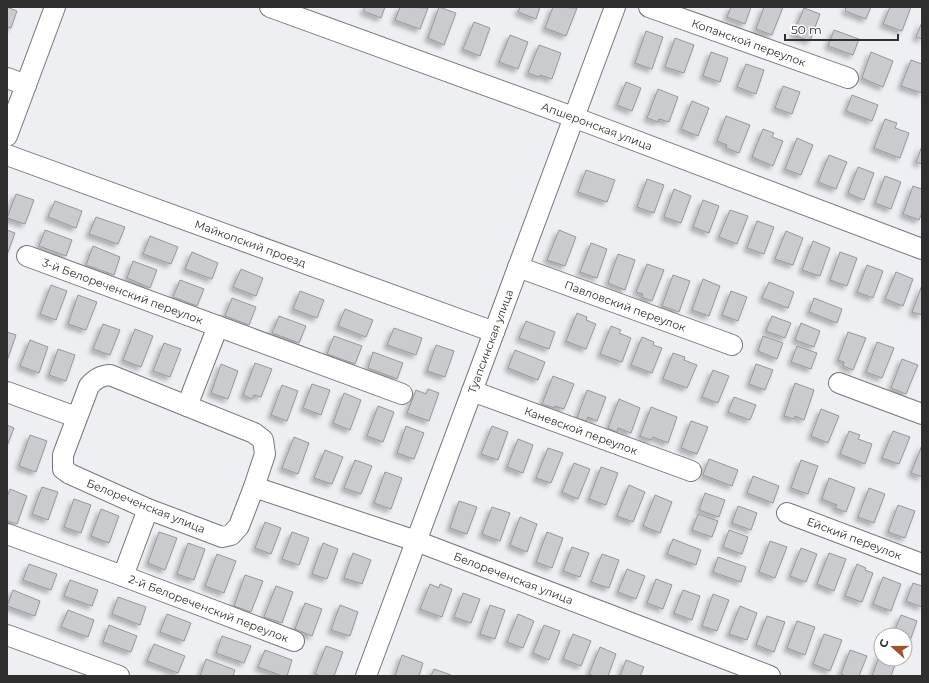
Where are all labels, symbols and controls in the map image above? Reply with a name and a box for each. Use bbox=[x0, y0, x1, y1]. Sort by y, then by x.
street label: Копанской переулок bbox=[690, 16, 808, 70]
scale bar bbox=[785, 16, 898, 42]
text: 50 m bbox=[791, 22, 822, 37]
street label: Апшеронская улица bbox=[540, 99, 654, 153]
street label: Майкопский проезд bbox=[193, 217, 308, 270]
street label: 3-й Белореченский переулок bbox=[40, 255, 206, 327]
street label: Павловский переулок bbox=[562, 278, 688, 335]
street label: Туапсинская улица bbox=[465, 287, 516, 395]
street label: Каневской переулок bbox=[522, 404, 640, 458]
street label: Белореченская улица bbox=[85, 476, 207, 536]
street label: Ейский переулок bbox=[805, 514, 904, 563]
street label: Белореченская улица bbox=[452, 549, 575, 607]
street label: 2-й Белореченский переулок bbox=[127, 572, 291, 646]
north arrow bbox=[873, 627, 913, 667]
text: С bbox=[876, 637, 892, 650]

